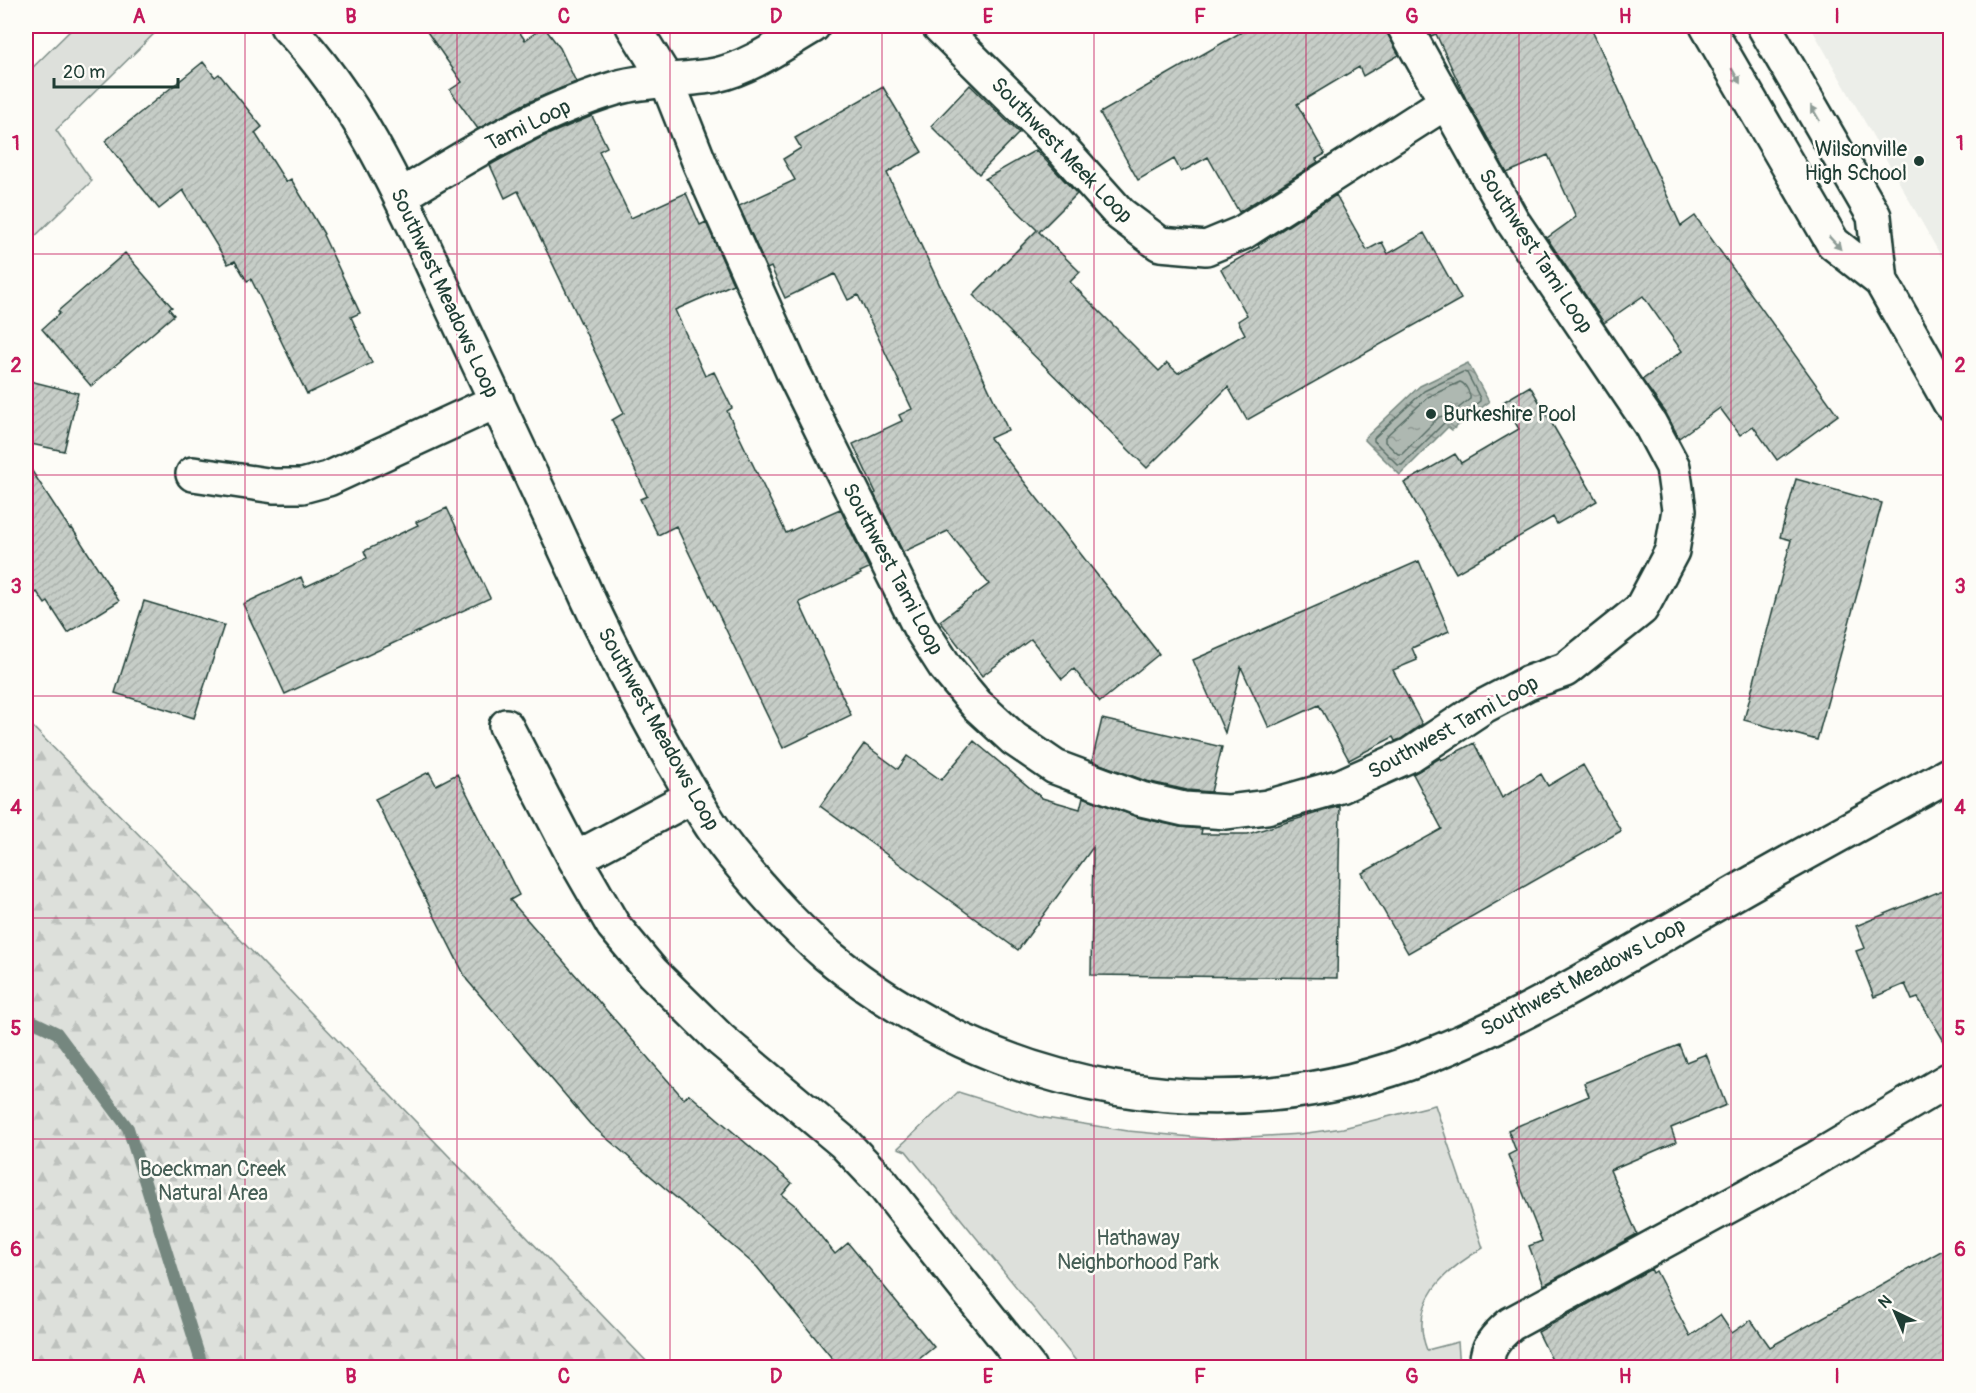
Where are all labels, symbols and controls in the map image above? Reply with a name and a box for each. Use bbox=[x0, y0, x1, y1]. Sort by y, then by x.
text: A bbox=[133, 4, 146, 29]
text: B bbox=[345, 4, 357, 29]
text: C bbox=[558, 4, 570, 29]
text: D bbox=[770, 4, 783, 29]
text: E bbox=[983, 4, 994, 29]
text: F bbox=[1194, 4, 1206, 29]
text: G bbox=[1405, 4, 1419, 29]
text: H bbox=[1619, 4, 1632, 29]
text: I bbox=[1834, 4, 1840, 29]
scale bar bbox=[54, 51, 178, 89]
text: 20 m bbox=[63, 61, 105, 84]
one-way arrow bbox=[1731, 68, 1741, 85]
street label: Southwest Meek Loop bbox=[985, 72, 1138, 229]
street label: Tami Loop bbox=[481, 93, 575, 158]
one-way arrow bbox=[1809, 105, 1820, 121]
text: 1 bbox=[12, 131, 20, 156]
text: 1 bbox=[1956, 131, 1964, 156]
place label: Wilsonville High School bbox=[1804, 136, 1908, 187]
marker: Wilsonville High School bbox=[1912, 154, 1926, 168]
street label: Southwest Tami Loop bbox=[1472, 164, 1599, 339]
street label: Southwest Meadows Loop bbox=[384, 184, 505, 402]
one-way arrow bbox=[1828, 236, 1842, 251]
text: 2 bbox=[10, 353, 22, 378]
text: 2 bbox=[1954, 353, 1966, 378]
place label: Burkeshire Pool bbox=[1443, 401, 1576, 428]
marker: Burkeshire Pool bbox=[1424, 407, 1438, 421]
street label: Southwest Tami Loop bbox=[836, 479, 949, 660]
text: 3 bbox=[10, 574, 22, 599]
text: 3 bbox=[1954, 574, 1966, 599]
street label: Southwest Meadows Loop bbox=[591, 623, 726, 836]
street label: Southwest Tami Loop bbox=[1363, 669, 1543, 786]
text: 4 bbox=[10, 795, 22, 820]
text: 4 bbox=[1954, 795, 1966, 820]
street label: Southwest Meadows Loop bbox=[1476, 912, 1690, 1043]
text: 5 bbox=[11, 1016, 22, 1041]
text: 5 bbox=[1955, 1016, 1966, 1041]
park label: Boeckman Creek Natural Area bbox=[140, 1156, 287, 1207]
park label: Hathaway Neighborhood Park bbox=[1057, 1225, 1219, 1276]
text: 6 bbox=[10, 1237, 22, 1262]
text: 6 bbox=[1954, 1237, 1966, 1262]
north arrow bbox=[1865, 1282, 1925, 1342]
text: N bbox=[1874, 1291, 1896, 1313]
text: A bbox=[133, 1364, 146, 1389]
text: B bbox=[345, 1364, 357, 1389]
text: C bbox=[558, 1364, 570, 1389]
text: D bbox=[770, 1364, 783, 1389]
text: E bbox=[983, 1364, 994, 1389]
text: F bbox=[1194, 1364, 1206, 1389]
text: G bbox=[1405, 1364, 1419, 1389]
text: H bbox=[1619, 1364, 1632, 1389]
text: I bbox=[1834, 1364, 1840, 1389]

